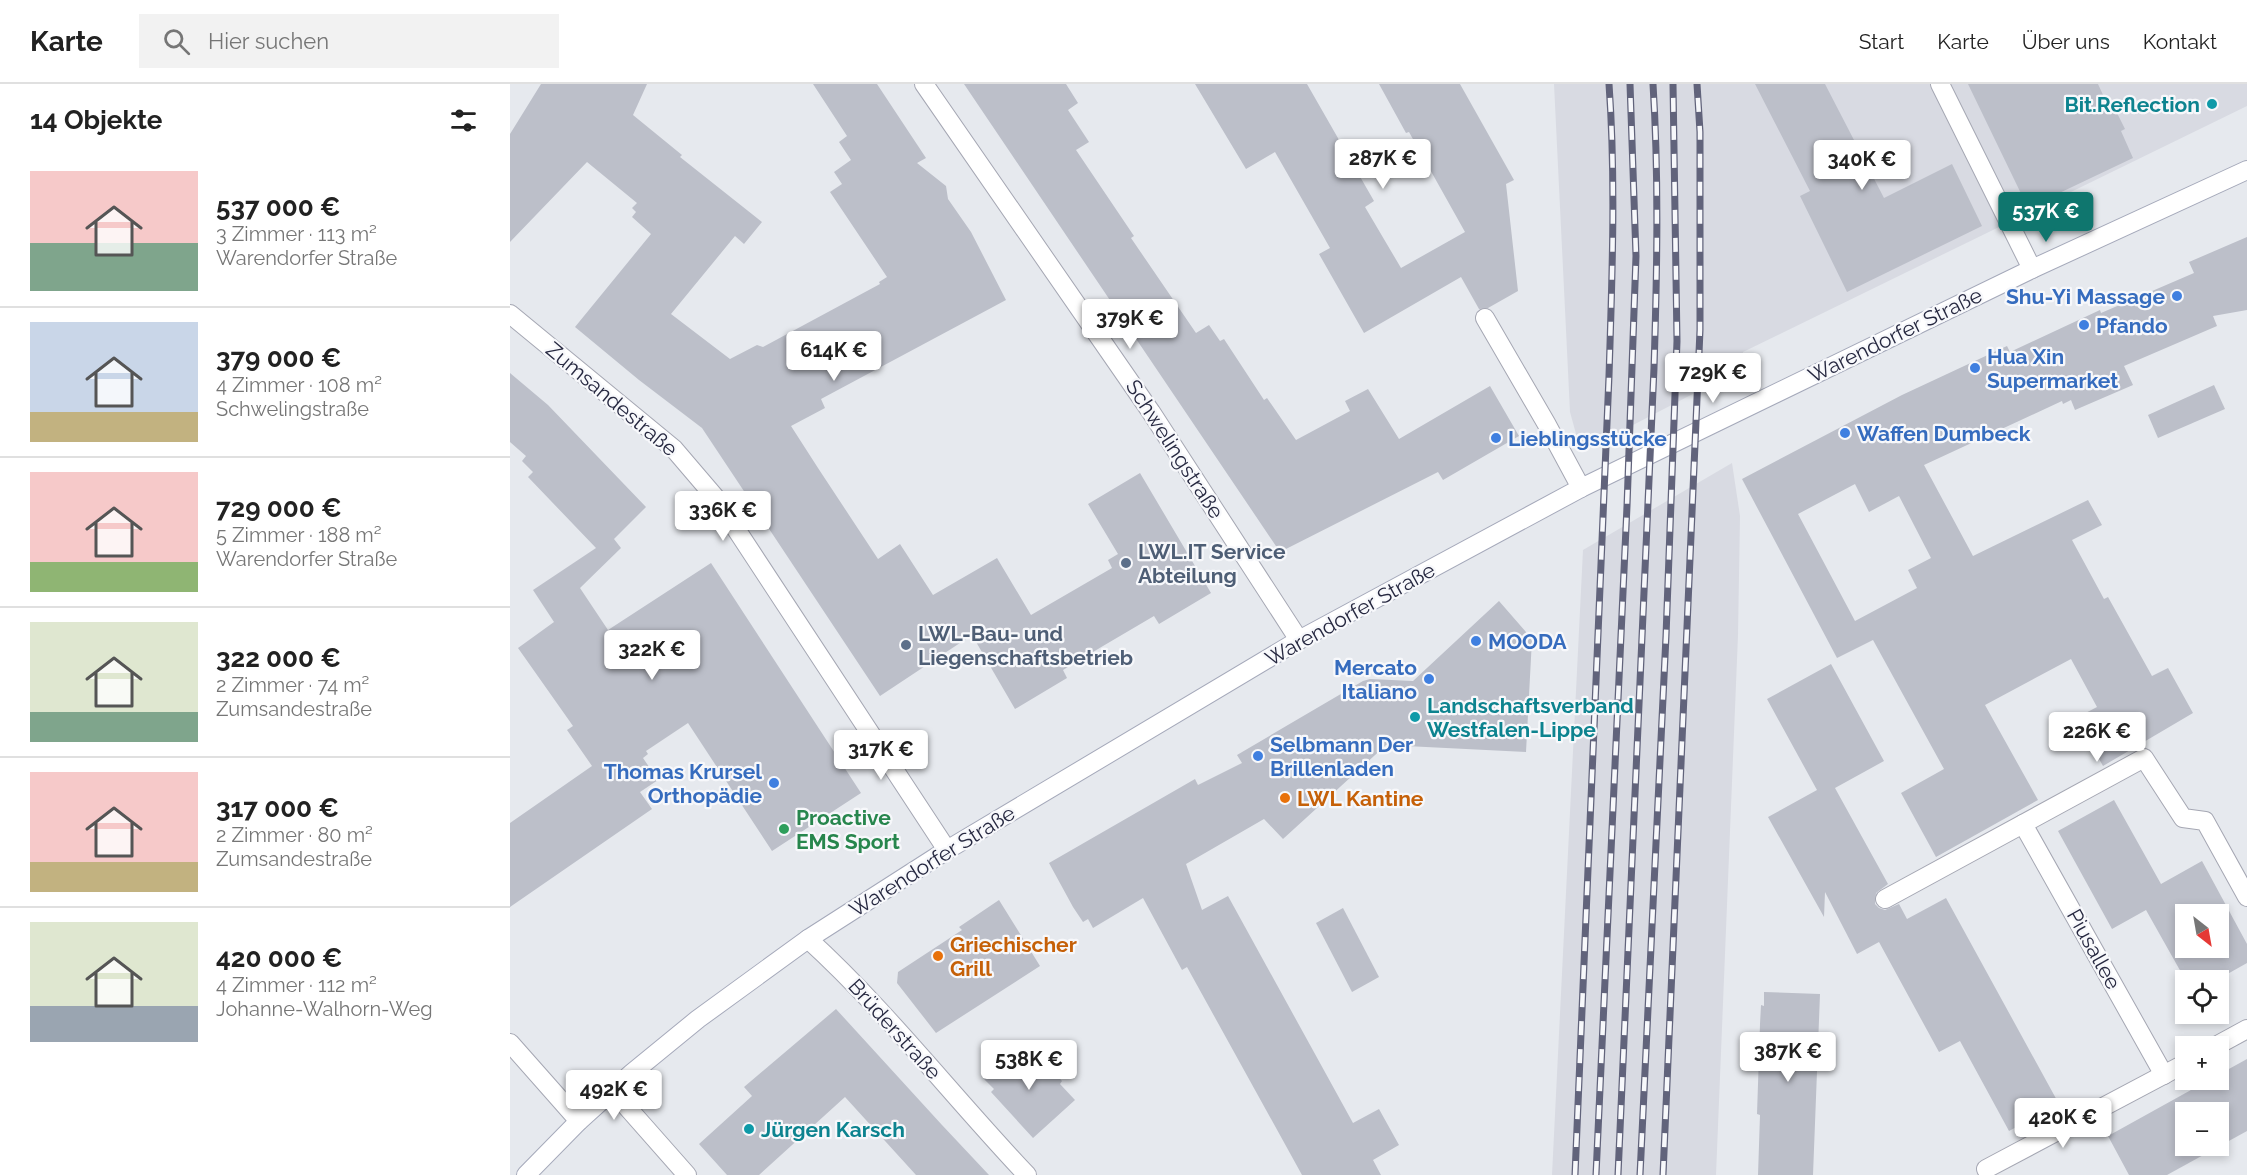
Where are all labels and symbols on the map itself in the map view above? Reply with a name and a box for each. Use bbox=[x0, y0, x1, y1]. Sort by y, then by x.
place label: Bit.Reflection bbox=[2064, 92, 2200, 117]
marker: Bit.Reflection bbox=[2205, 97, 2219, 111]
pin: 287K € bbox=[1334, 139, 1432, 190]
pin: 340K € bbox=[1813, 140, 1911, 191]
pin: 537K € bbox=[1997, 192, 2095, 243]
street label: Warendorfer Straße bbox=[1804, 282, 1986, 388]
place label: Shu-Yi Massage bbox=[2006, 284, 2165, 309]
marker: Shu-Yi Massage bbox=[2170, 289, 2184, 303]
pin: 379K € bbox=[1081, 299, 1179, 350]
place label: Pfando bbox=[2096, 313, 2168, 338]
marker: Pfando bbox=[2077, 318, 2091, 332]
pin: 614K € bbox=[785, 331, 883, 382]
street label: Zumsandestraße bbox=[541, 337, 683, 461]
place label: Hua Xin Supermarket bbox=[1987, 344, 2118, 393]
pin: 729K € bbox=[1664, 353, 1762, 404]
marker: Hua Xin Supermarket bbox=[1968, 361, 1982, 375]
street label: Schwelingstraße bbox=[1121, 375, 1229, 523]
place label: Waffen Dumbeck bbox=[1857, 421, 2031, 446]
place label: Lieblingsstücke bbox=[1508, 426, 1667, 451]
marker: Waffen Dumbeck bbox=[1838, 426, 1852, 440]
marker: Lieblingsstücke bbox=[1489, 431, 1503, 445]
pin: 336K € bbox=[674, 491, 772, 542]
place label: LWL.IT Service Abteilung bbox=[1138, 539, 1286, 588]
marker: LWL.IT Service Abteilung bbox=[1119, 556, 1133, 570]
street label: Warendorfer Straße bbox=[1261, 557, 1439, 671]
place label: LWL-Bau- und Liegenschaftsbetrieb bbox=[918, 621, 1133, 670]
place label: MOODA bbox=[1488, 629, 1567, 654]
pin: 322K € bbox=[603, 630, 701, 681]
marker: MOODA bbox=[1469, 634, 1483, 648]
marker: LWL-Bau- und Liegenschaftsbetrieb bbox=[899, 638, 913, 652]
place label: Mercato Italiano bbox=[1334, 655, 1417, 704]
marker: Mercato Italiano bbox=[1422, 672, 1436, 686]
place label: Landschaftsverband Westfalen-Lippe bbox=[1427, 693, 1634, 742]
marker: Landschaftsverband Westfalen-Lippe bbox=[1408, 710, 1422, 724]
pin: 226K € bbox=[2048, 712, 2146, 763]
pin: 317K € bbox=[832, 730, 930, 781]
place label: Selbmann Der Brillenladen bbox=[1270, 732, 1413, 781]
marker: Selbmann Der Brillenladen bbox=[1251, 749, 1265, 763]
place label: Thomas Krursel Orthopädie bbox=[604, 759, 762, 808]
marker: Thomas Krursel Orthopädie bbox=[767, 776, 781, 790]
place label: LWL Kantine bbox=[1297, 786, 1424, 811]
marker: LWL Kantine bbox=[1278, 791, 1292, 805]
street label: Warendorfer Straße bbox=[845, 800, 1019, 922]
place label: Proactive EMS Sport bbox=[796, 805, 900, 854]
marker: Proactive EMS Sport bbox=[777, 822, 791, 836]
north arrow bbox=[2175, 904, 2229, 958]
street label: Piusallee bbox=[2062, 905, 2126, 993]
place label: Griechischer Grill bbox=[950, 932, 1077, 981]
marker: Griechischer Grill bbox=[931, 949, 945, 963]
street label: Brüderstraße bbox=[843, 974, 947, 1084]
pin: 387K € bbox=[1739, 1032, 1837, 1083]
pin: 538K € bbox=[980, 1040, 1078, 1091]
pin: 492K € bbox=[565, 1070, 663, 1121]
pin: 420K € bbox=[2014, 1098, 2112, 1149]
place label: Jürgen Karsch bbox=[761, 1117, 905, 1142]
marker: Jürgen Karsch bbox=[742, 1122, 756, 1136]

